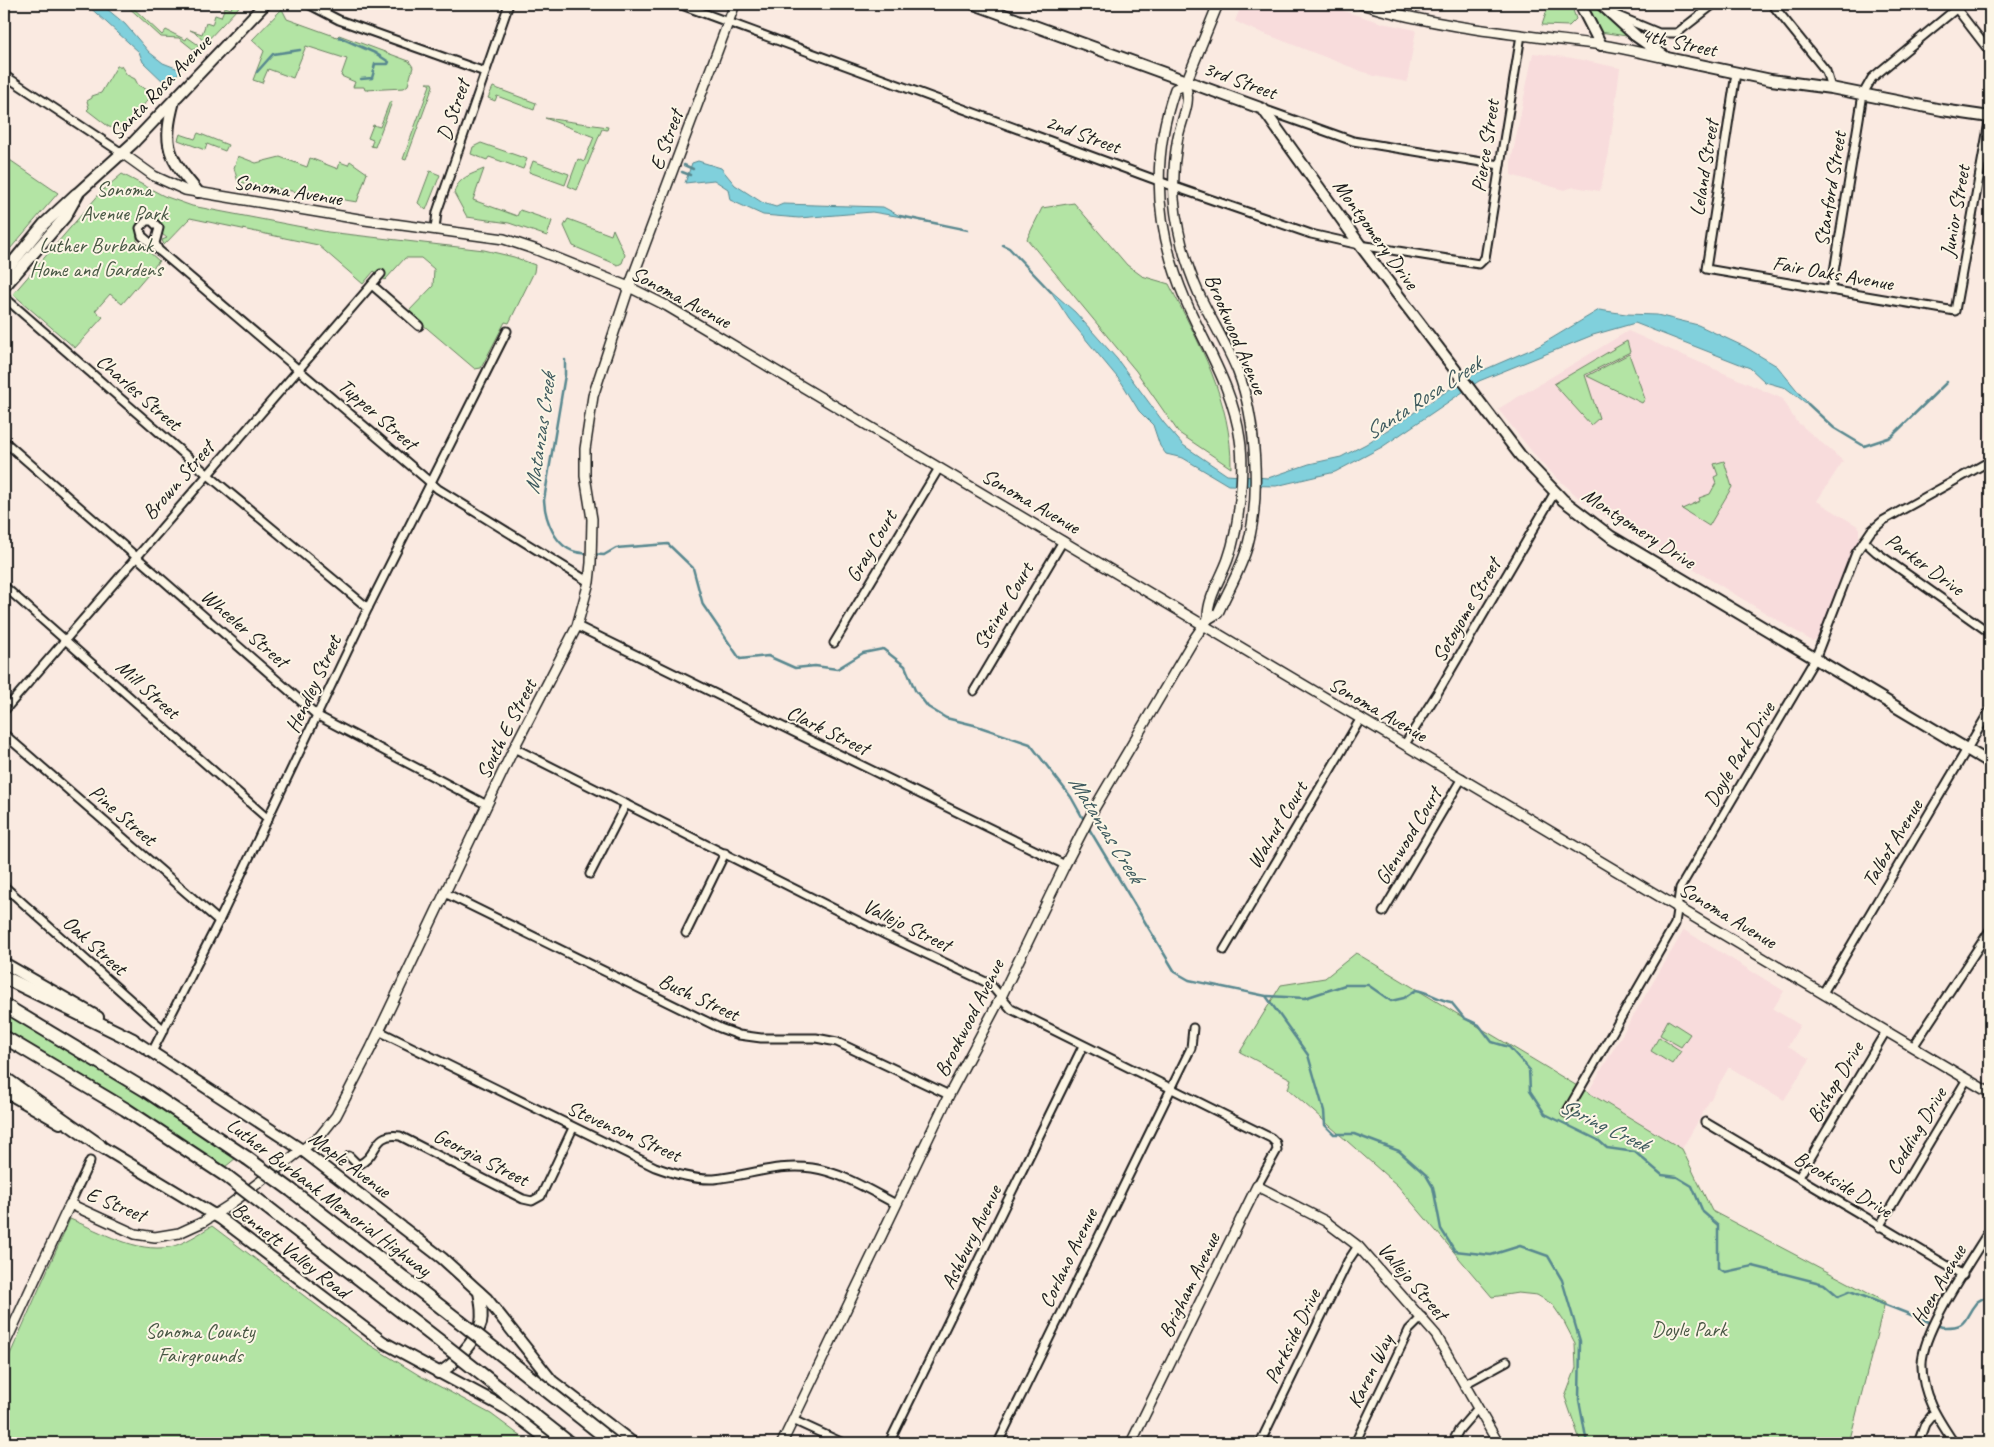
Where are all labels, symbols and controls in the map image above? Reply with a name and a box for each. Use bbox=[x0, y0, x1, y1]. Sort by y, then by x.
street label: 4th Street bbox=[1639, 21, 1721, 63]
street label: Santa Rosa Avenue bbox=[103, 27, 218, 145]
street label: 3rd Street bbox=[1200, 55, 1282, 106]
street label: D Street bbox=[431, 73, 476, 144]
street label: Pierce Street bbox=[1465, 96, 1505, 194]
street label: E Street bbox=[643, 104, 690, 174]
street label: 2nd Street bbox=[1042, 109, 1126, 160]
street label: Leland Street bbox=[1684, 115, 1725, 218]
street label: Stanford Street bbox=[1808, 128, 1852, 248]
street label: Junior Street bbox=[1934, 161, 1976, 260]
street label: Sonoma Avenue bbox=[232, 169, 345, 212]
street label: Montgomery Drive bbox=[1327, 174, 1425, 295]
park label: Sonoma Avenue Park bbox=[81, 176, 170, 226]
park label: Luther Burbank Home and Gardens bbox=[30, 232, 164, 282]
street label: Fair Oaks Avenue bbox=[1771, 250, 1896, 297]
street label: Sonoma Avenue bbox=[627, 260, 736, 335]
street label: Brookwood Avenue bbox=[1199, 270, 1274, 400]
street label: Charles Street bbox=[91, 348, 188, 437]
water label: Santa Rosa Creek bbox=[1359, 348, 1490, 446]
water label: Matanzas Creek bbox=[518, 368, 563, 496]
street label: Tupper Street bbox=[333, 373, 425, 457]
street label: Brown Street bbox=[136, 433, 221, 525]
street label: Sonoma Avenue bbox=[977, 462, 1086, 540]
street label: Montgomery Drive bbox=[1577, 482, 1702, 575]
street label: Gray Court bbox=[840, 504, 904, 587]
street label: Parker Drive bbox=[1881, 527, 1971, 602]
street label: Sotoyome Street bbox=[1426, 551, 1508, 667]
street label: Steiner Court bbox=[967, 556, 1040, 654]
street label: Wheeler Street bbox=[196, 583, 297, 675]
street label: Hendley Street bbox=[279, 629, 348, 737]
street label: Mill Street bbox=[111, 654, 187, 726]
street label: Sonoma Avenue bbox=[1324, 670, 1433, 748]
street label: South E Street bbox=[470, 673, 543, 783]
street label: Doyle Park Drive bbox=[1698, 696, 1781, 811]
street label: Clark Street bbox=[783, 699, 876, 762]
water label: Matanzas Creek bbox=[1062, 770, 1152, 891]
street label: Walnut Court bbox=[1241, 775, 1314, 873]
street label: Pine Street bbox=[84, 779, 163, 853]
street label: Glenwood Court bbox=[1369, 780, 1449, 889]
street label: Talbot Avenue bbox=[1856, 794, 1929, 891]
street label: Sonoma Avenue bbox=[1675, 876, 1782, 955]
street label: Vallejo Street bbox=[859, 893, 958, 959]
street label: Oak Street bbox=[57, 909, 134, 982]
street label: Brookwood Avenue bbox=[928, 953, 1011, 1081]
street label: Bush Street bbox=[655, 967, 745, 1028]
street label: Bishop Drive bbox=[1801, 1035, 1870, 1127]
street label: Codding Drive bbox=[1880, 1081, 1953, 1179]
water label: Spring Creek bbox=[1555, 1092, 1656, 1160]
street label: Stevenson Street bbox=[563, 1094, 687, 1169]
street label: Luther Burbank Memorial Highway bbox=[222, 1112, 438, 1283]
street label: Georgia Street bbox=[429, 1122, 535, 1193]
street label: Maple Avenue bbox=[304, 1125, 397, 1204]
street label: Brookside Drive bbox=[1789, 1145, 1898, 1224]
street label: Ashbury Avenue bbox=[935, 1179, 1008, 1293]
street label: E Street bbox=[82, 1180, 152, 1229]
street label: Bennett Valley Road bbox=[227, 1196, 358, 1306]
street label: Corlano Avenue bbox=[1033, 1203, 1104, 1312]
street label: Brigham Avenue bbox=[1153, 1227, 1226, 1342]
street label: Vallejo Street bbox=[1372, 1237, 1456, 1328]
street label: Hoen Avenue bbox=[1904, 1239, 1972, 1330]
street label: Parkside Drive bbox=[1258, 1283, 1327, 1388]
park label: Doyle Park bbox=[1652, 1316, 1729, 1342]
park label: Sonoma County Fairgrounds bbox=[145, 1318, 257, 1368]
street label: Karen Way bbox=[1341, 1328, 1400, 1412]

